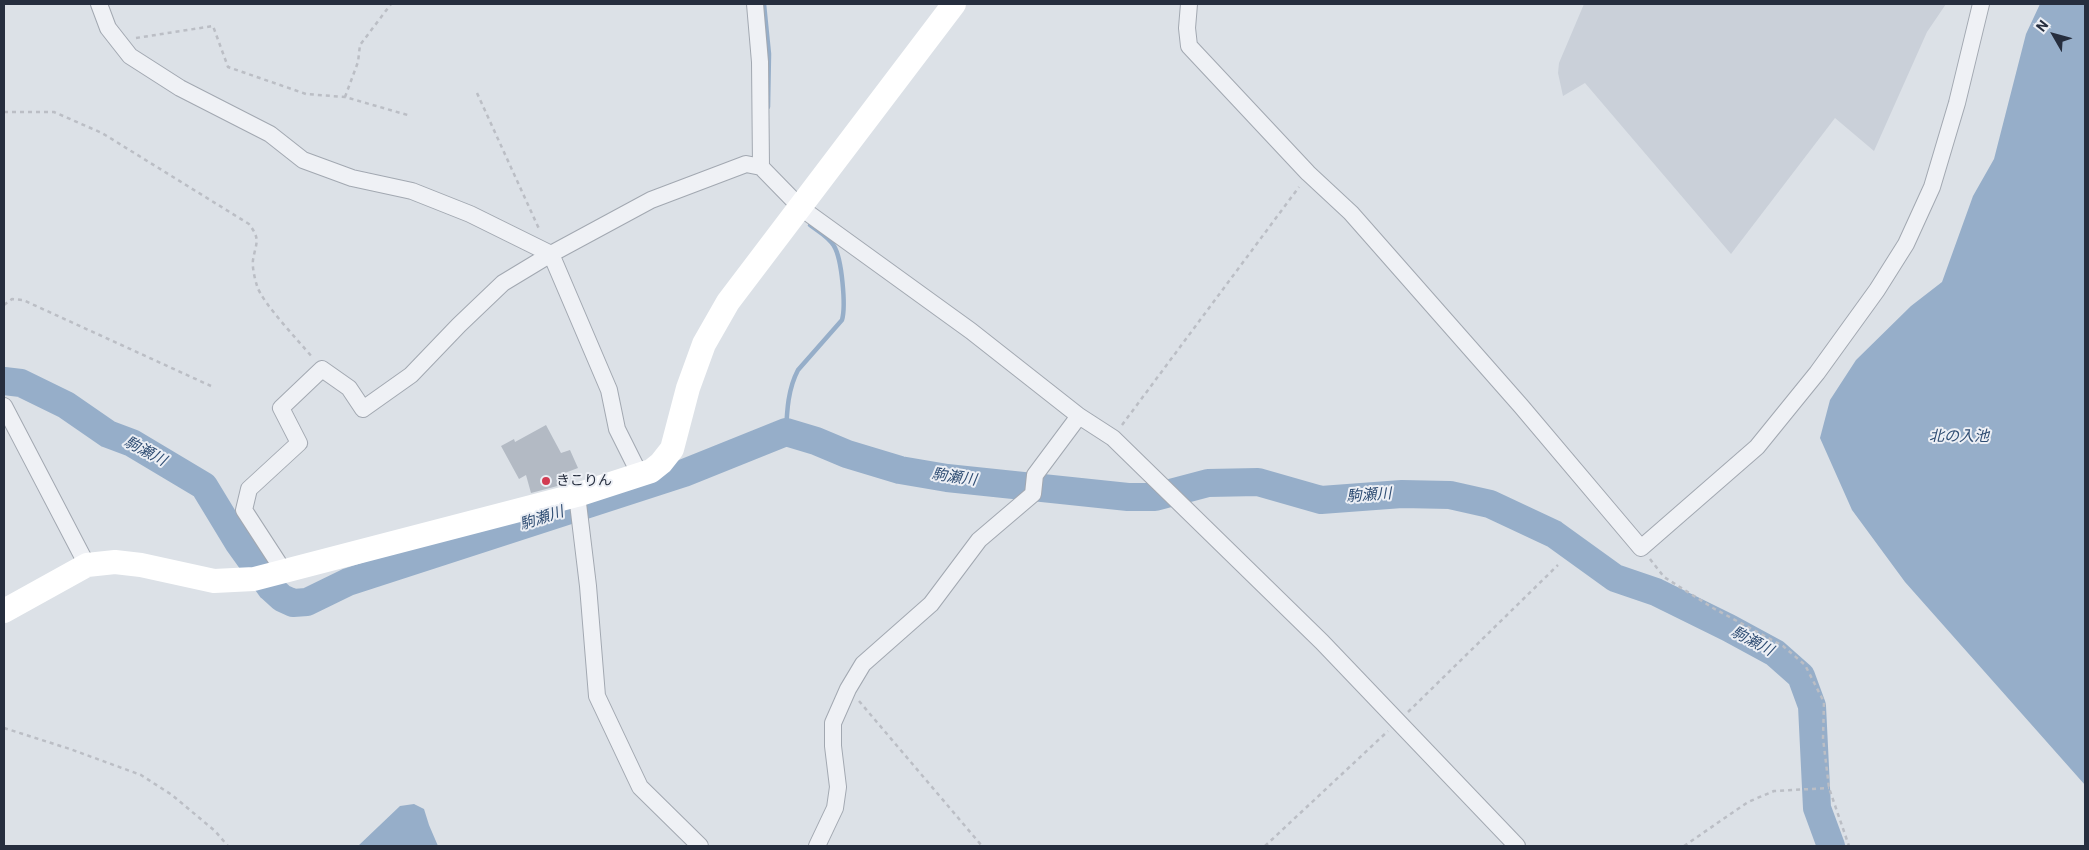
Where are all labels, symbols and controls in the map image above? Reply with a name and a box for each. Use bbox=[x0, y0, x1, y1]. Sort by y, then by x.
north arrow bbox=[2029, 10, 2079, 60]
text: N bbox=[2033, 17, 2052, 35]
water label: 北の入池 bbox=[1929, 428, 1989, 446]
water label: 駒瀬川 bbox=[121, 433, 169, 471]
water label: 駒瀬川 bbox=[930, 466, 978, 490]
place label: きこりん bbox=[556, 473, 612, 489]
marker: きこりん bbox=[540, 475, 552, 487]
water label: 駒瀬川 bbox=[1346, 485, 1392, 507]
water label: 駒瀬川 bbox=[518, 503, 566, 535]
water label: 駒瀬川 bbox=[1728, 623, 1776, 661]

